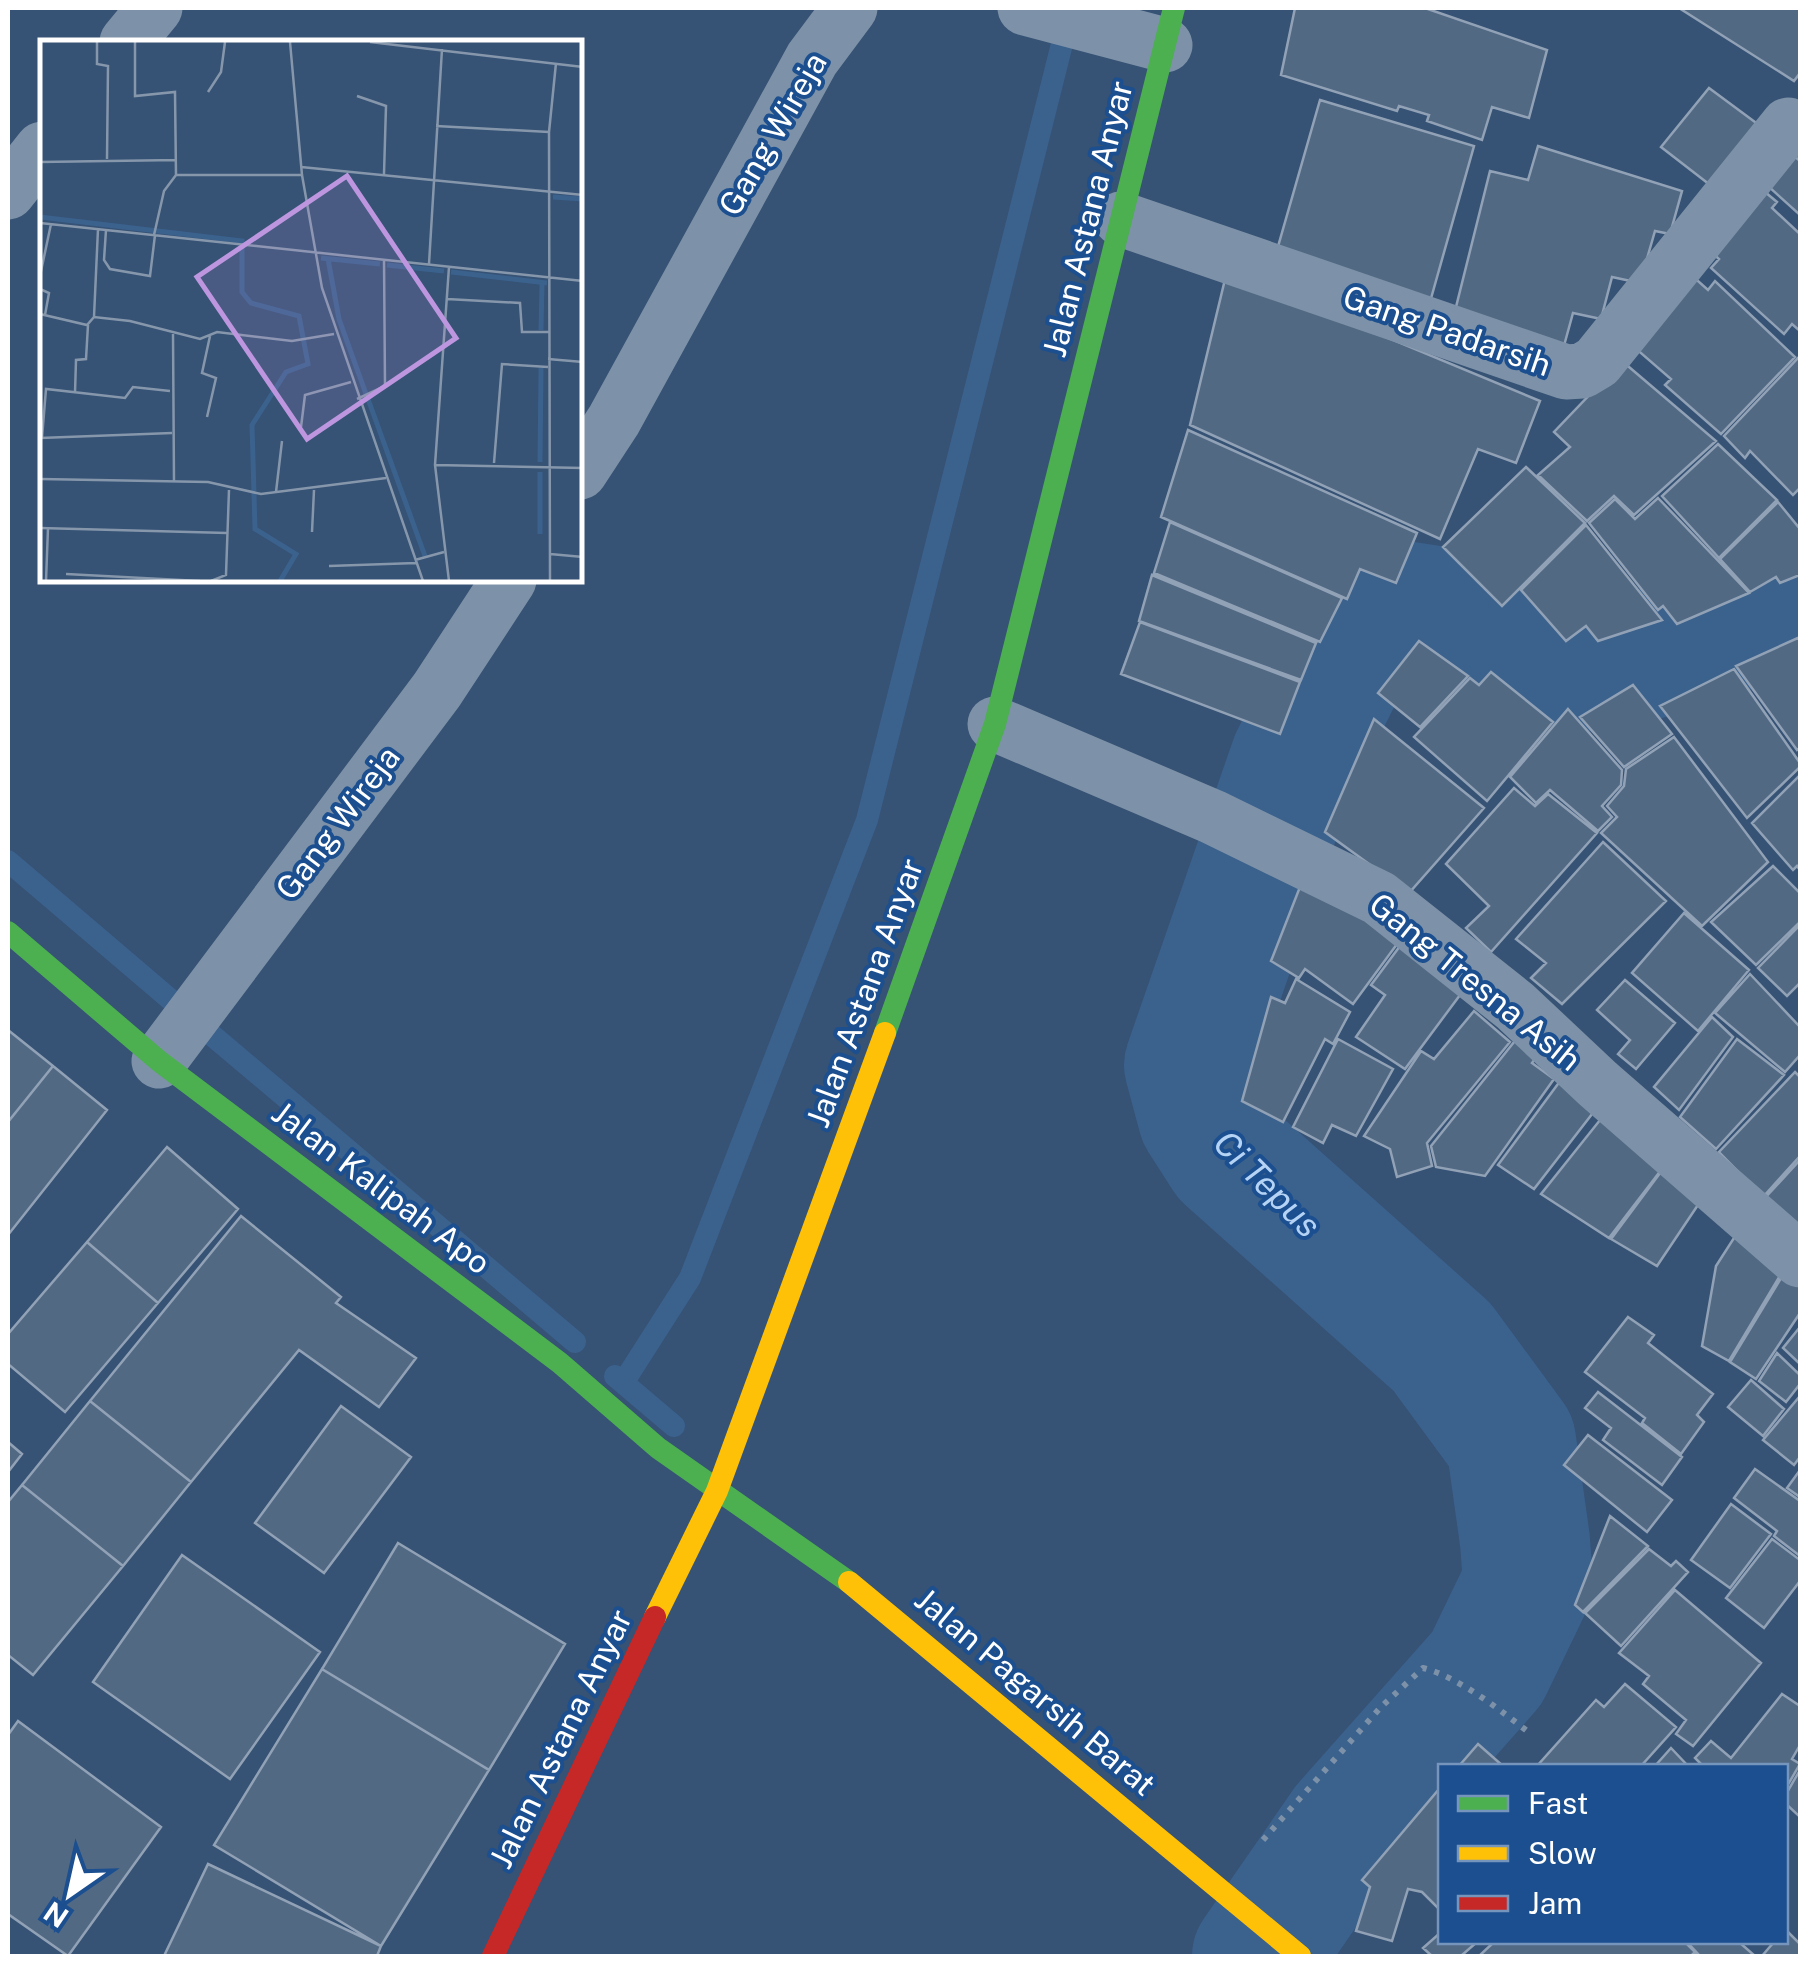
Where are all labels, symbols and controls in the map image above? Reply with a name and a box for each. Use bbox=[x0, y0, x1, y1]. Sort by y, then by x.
inset map bbox=[40, 40, 582, 582]
street label: Gang Wireja bbox=[711, 46, 834, 222]
street label: Jalan Astana Anyar bbox=[1035, 77, 1140, 361]
street label: Gang Padarsih bbox=[1339, 278, 1556, 383]
street label: Gang Wireja bbox=[268, 739, 407, 906]
street label: Jalan Astana Anyar bbox=[799, 853, 930, 1132]
street label: Gang Tresna Asih bbox=[1362, 885, 1588, 1078]
street label: Jalan Kalipah Apo bbox=[265, 1094, 498, 1282]
water label: Ci Tepus bbox=[1206, 1122, 1329, 1245]
street label: Jalan Pagarsih Barat bbox=[908, 1580, 1163, 1803]
street label: Jalan Astana Anyar bbox=[482, 1603, 639, 1874]
legend bbox=[1438, 1764, 1788, 1944]
text: Fast bbox=[1528, 1785, 1588, 1821]
text: Slow bbox=[1528, 1835, 1597, 1871]
north arrow bbox=[20, 1844, 120, 1944]
text: Jam bbox=[1528, 1885, 1582, 1921]
text: N bbox=[37, 1895, 74, 1935]

